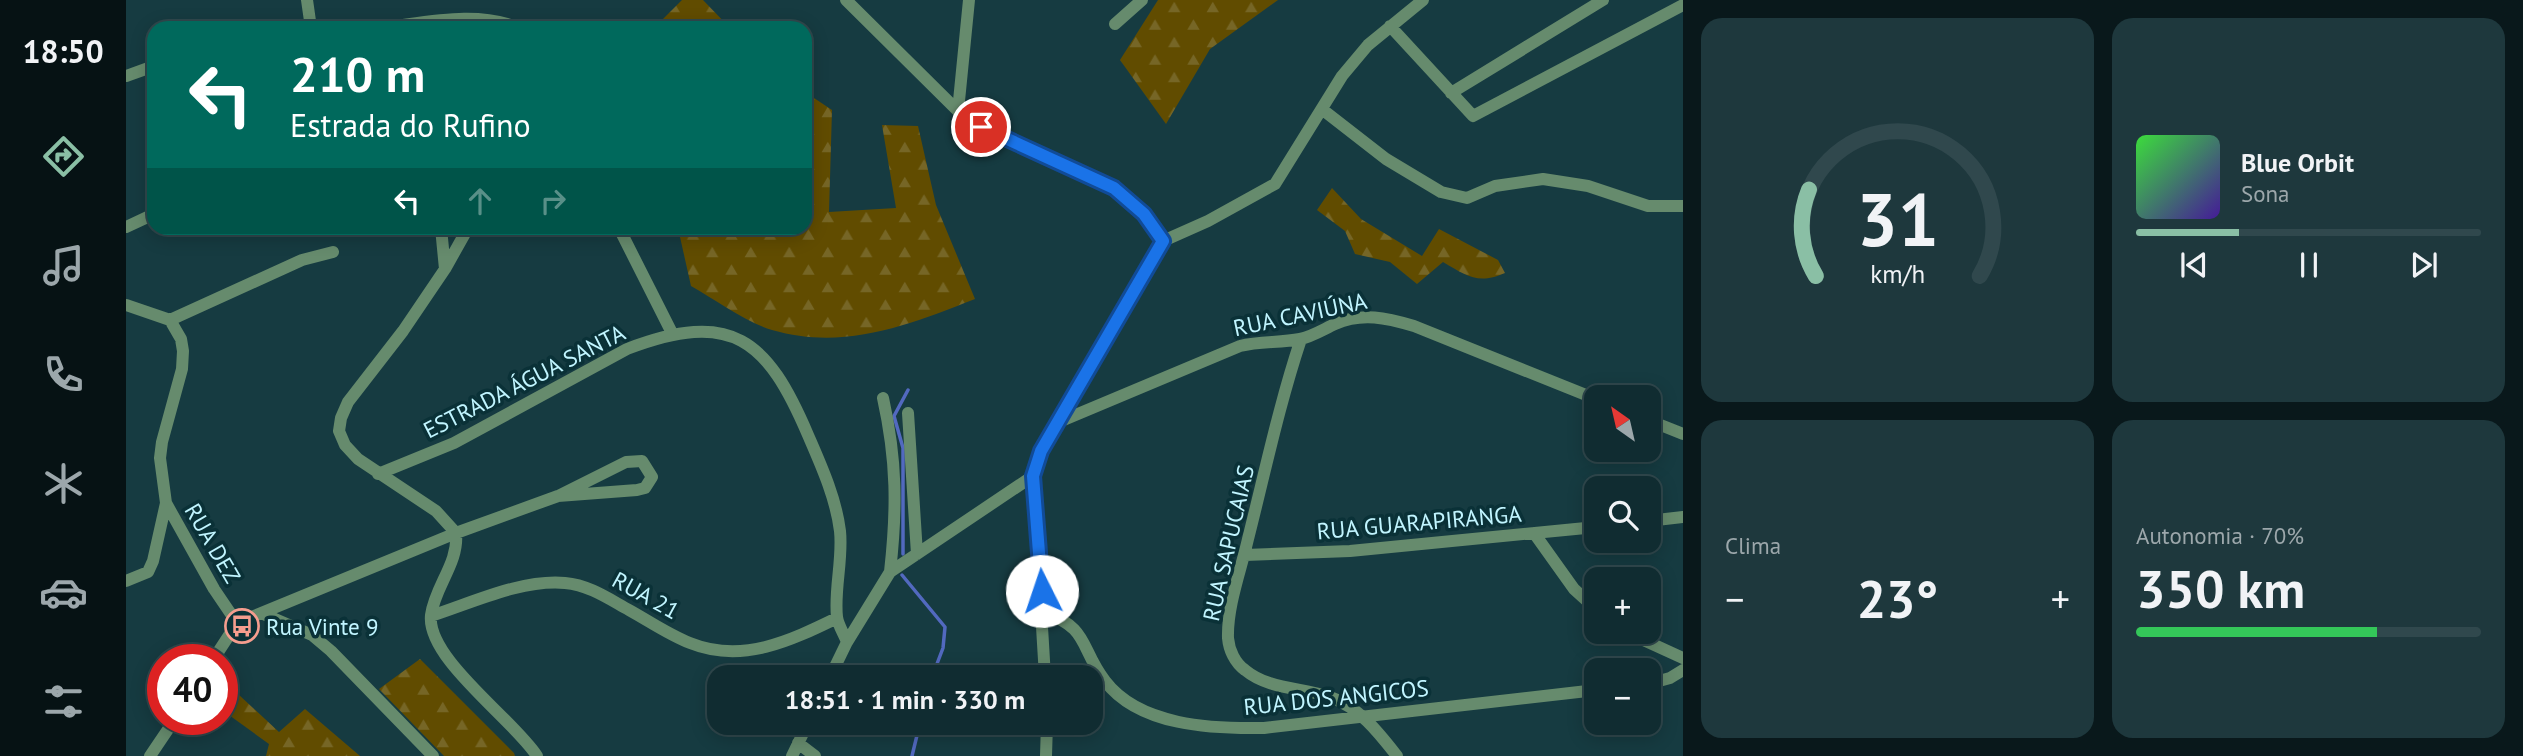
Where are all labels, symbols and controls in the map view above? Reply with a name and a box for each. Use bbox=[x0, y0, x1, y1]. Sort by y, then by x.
text: 18:50 bbox=[22, 30, 104, 72]
text: 210 m bbox=[290, 42, 425, 106]
icon: left bbox=[175, 49, 266, 140]
pin bbox=[951, 97, 1011, 157]
text: Estrada do Rufino bbox=[290, 104, 531, 146]
icon: arrive bbox=[962, 108, 1000, 146]
icon: directions bbox=[39, 132, 88, 181]
text: Blue Orbit bbox=[2241, 146, 2354, 179]
text: 31 bbox=[1856, 172, 1939, 266]
text: Sona bbox=[2241, 179, 2290, 208]
icon: left bbox=[388, 182, 426, 220]
icon: ahead bbox=[461, 182, 499, 220]
icon: right bbox=[534, 182, 572, 220]
icon: music bbox=[39, 241, 88, 290]
icon: previous bbox=[2175, 246, 2213, 284]
icon: pause bbox=[2290, 246, 2328, 284]
icon: next bbox=[2405, 246, 2443, 284]
text: km/h bbox=[1870, 258, 1925, 290]
street label: RUA CAVIÚNA bbox=[1231, 286, 1370, 342]
street label: ESTRADA ÁGUA SANTA bbox=[418, 317, 630, 444]
icon: phone bbox=[39, 350, 88, 399]
north arrow bbox=[1584, 385, 1661, 462]
map controls bbox=[1584, 385, 1661, 735]
icon: climate bbox=[39, 459, 88, 508]
street label: RUA SAPUCAIAS bbox=[1196, 462, 1260, 624]
button: search bbox=[1584, 476, 1661, 553]
street label: RUA DEZ bbox=[179, 498, 247, 588]
street label: RUA GUARAPIRANGA bbox=[1315, 499, 1523, 545]
text: Autonomia · 70% bbox=[2136, 521, 2304, 550]
text: Clima bbox=[1725, 531, 1781, 560]
position arrow bbox=[1005, 554, 1079, 628]
text: 350 km bbox=[2136, 555, 2305, 622]
street label: RUA 21 bbox=[607, 565, 685, 625]
text: 23° bbox=[1857, 565, 1938, 632]
button: + bbox=[1584, 567, 1661, 644]
icon: car bbox=[39, 568, 88, 617]
text: − bbox=[1725, 574, 1744, 623]
text: + bbox=[2051, 574, 2070, 623]
bus stop icon: Rua Vinte 9 bbox=[223, 607, 261, 645]
place label: Rua Vinte 9 bbox=[266, 612, 378, 641]
speed limit sign: 40 bbox=[147, 644, 238, 735]
button: − bbox=[1584, 658, 1661, 735]
street label: RUA DOS ANGICOS bbox=[1242, 673, 1430, 721]
icon: filters bbox=[39, 677, 88, 726]
text: 18:51 · 1 min · 330 m bbox=[785, 683, 1025, 716]

